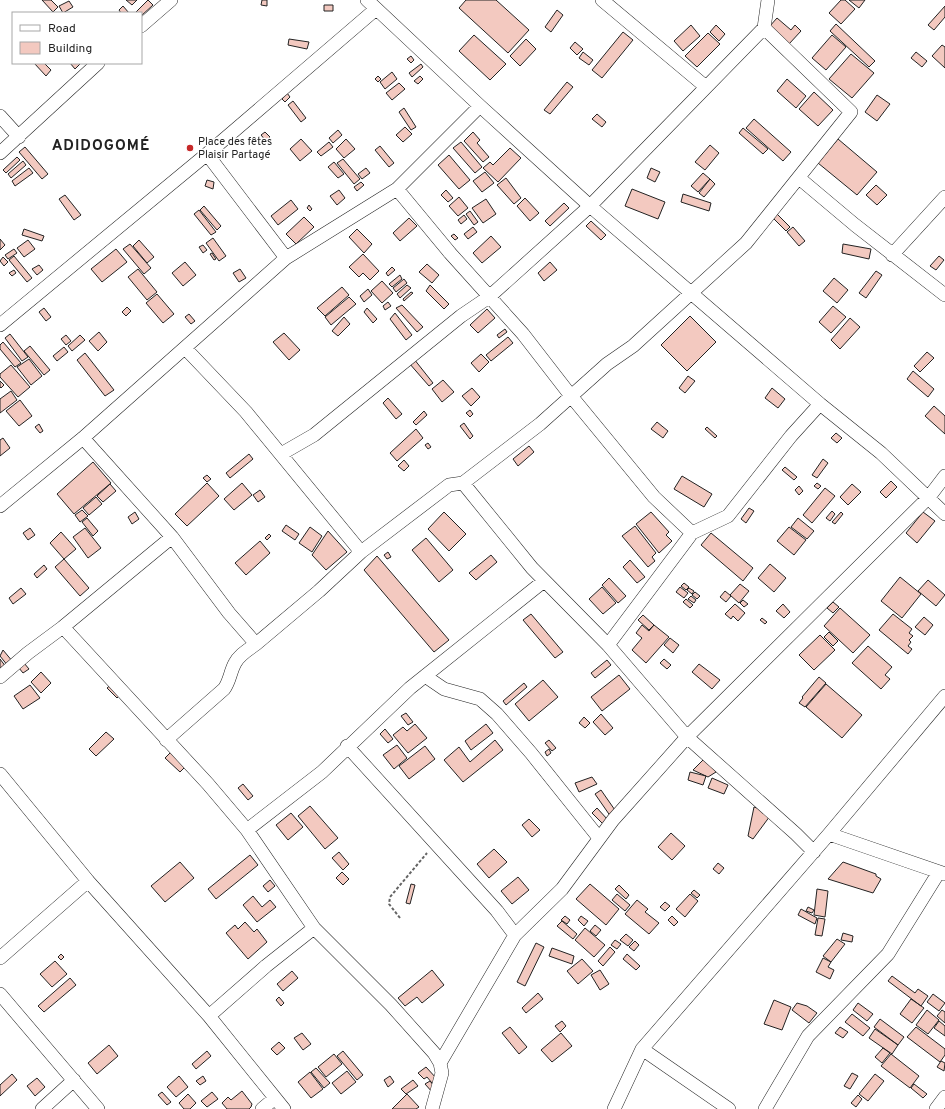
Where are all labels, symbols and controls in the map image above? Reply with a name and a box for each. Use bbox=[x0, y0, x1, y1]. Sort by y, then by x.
legend bbox=[12, 12, 142, 64]
text: Road bbox=[48, 21, 76, 37]
text: Building bbox=[48, 41, 92, 57]
place label: Place des fêtes Plaisir Partagé bbox=[198, 135, 272, 162]
district label: ADIDOGOMÉ bbox=[52, 136, 150, 156]
marker: Place des fêtes Plaisir Partagé bbox=[185, 143, 195, 153]

